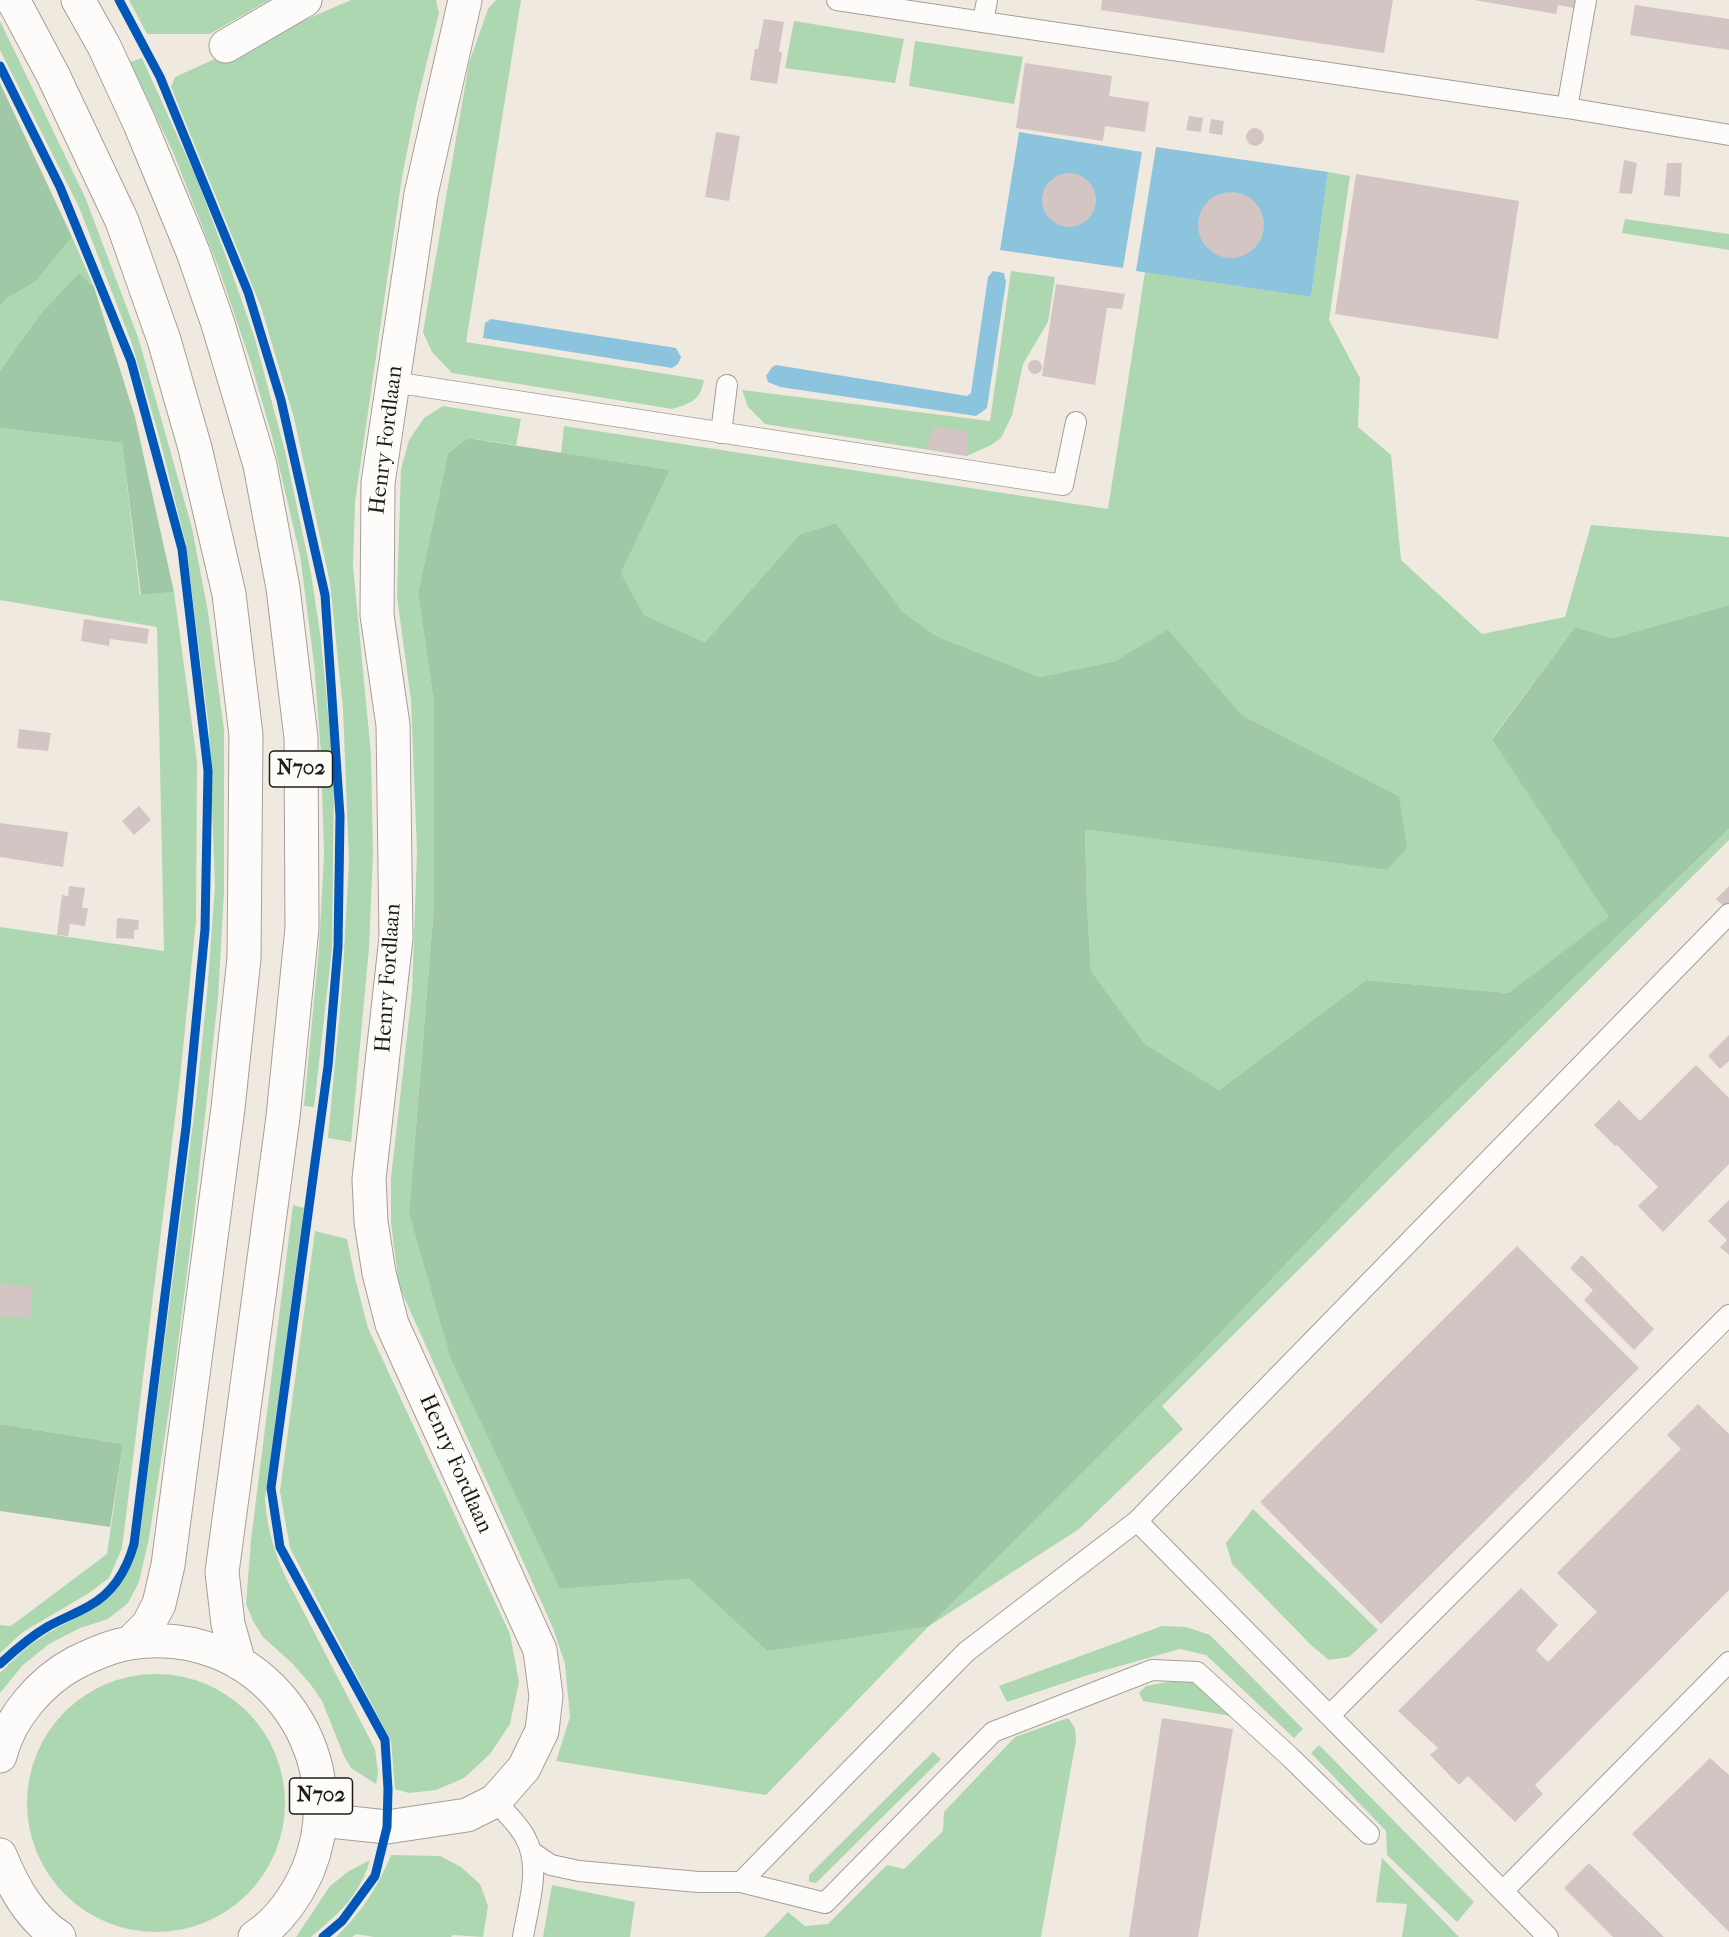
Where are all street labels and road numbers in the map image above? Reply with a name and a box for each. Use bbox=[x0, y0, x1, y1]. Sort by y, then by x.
street label: Henry Fordlaan bbox=[365, 364, 409, 516]
road number: N702 bbox=[270, 751, 332, 787]
street label: Henry Fordlaan bbox=[371, 902, 407, 1054]
street label: Henry Fordlaan bbox=[413, 1390, 497, 1538]
road number: N702 bbox=[290, 1778, 352, 1814]

